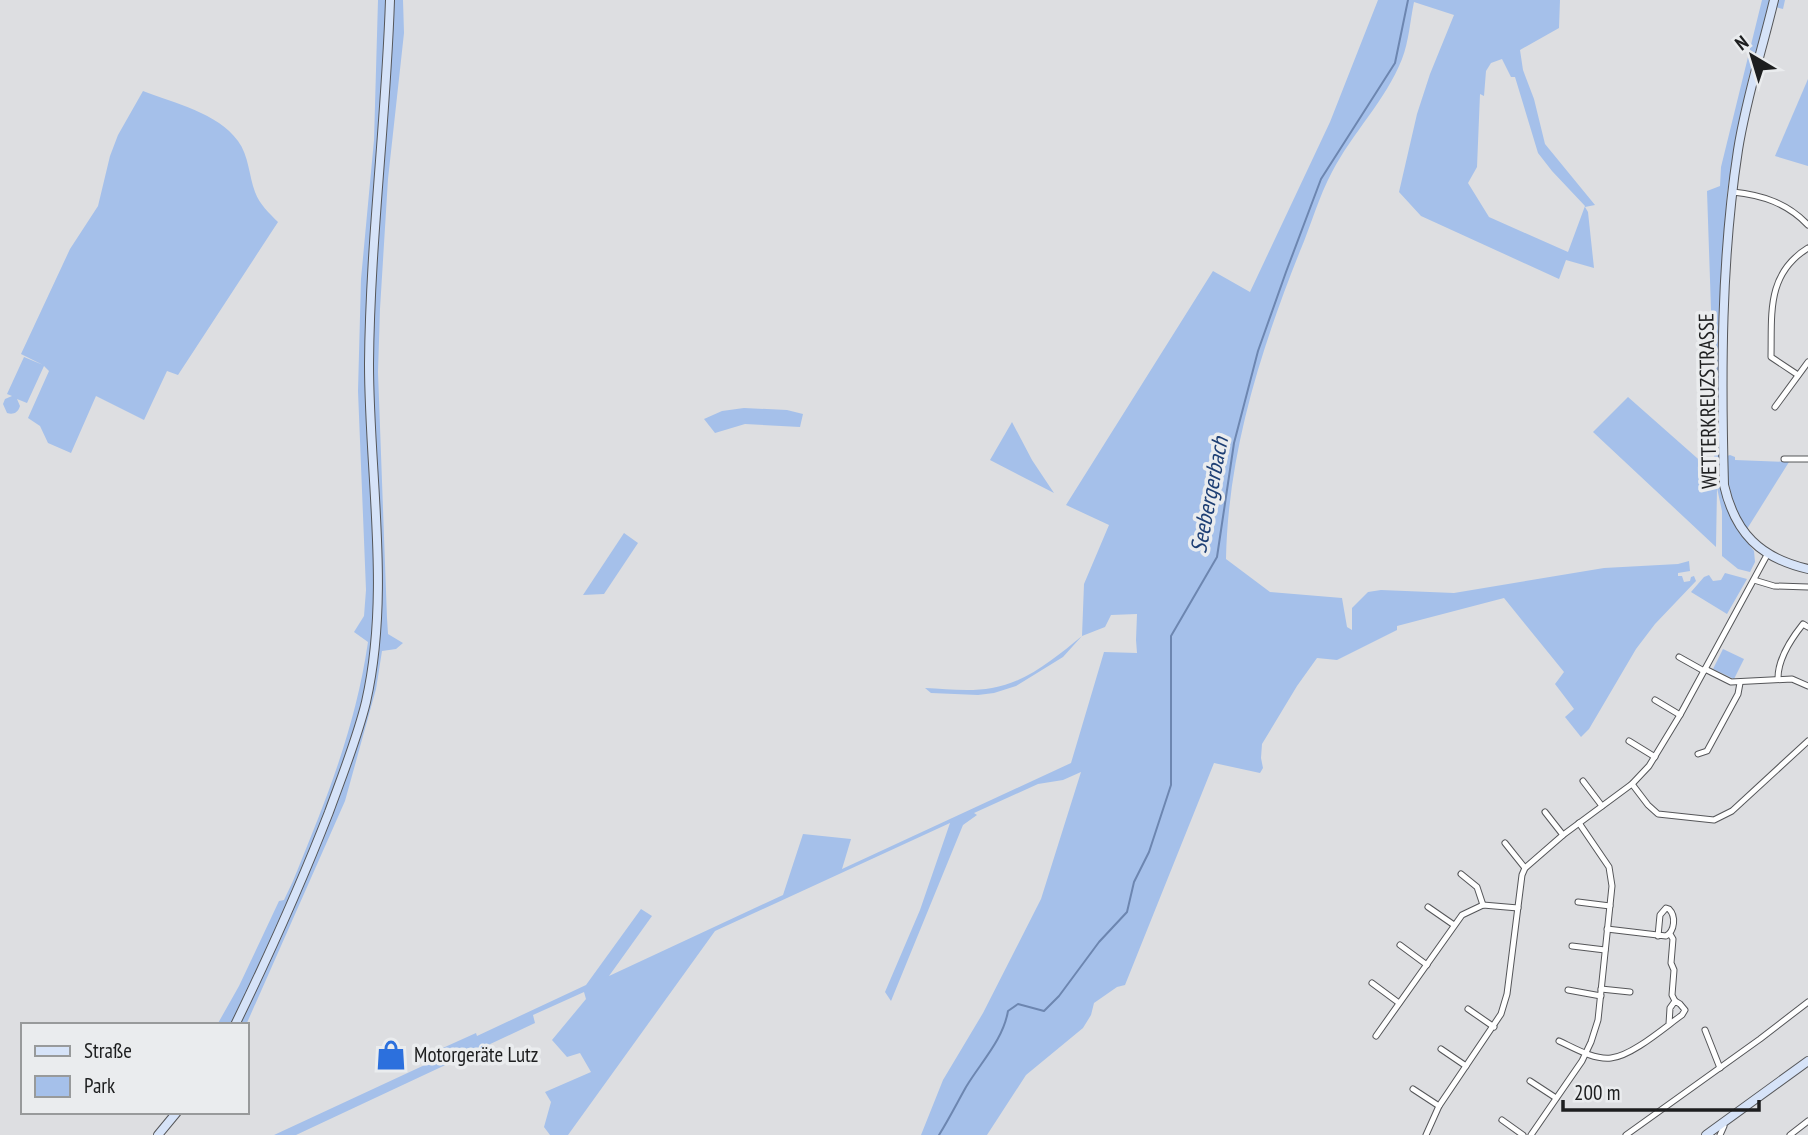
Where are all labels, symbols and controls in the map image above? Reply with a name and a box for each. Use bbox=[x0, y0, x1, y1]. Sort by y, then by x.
north arrow bbox=[1717, 21, 1787, 91]
text: N bbox=[1730, 30, 1753, 55]
street label: WETTERKREUZSTRASSE bbox=[1692, 313, 1723, 489]
water label: Seebergerbach bbox=[1183, 433, 1234, 555]
legend bbox=[21, 1023, 248, 1114]
text: Straße bbox=[84, 1037, 132, 1064]
shop icon: Motorgeräte Lutz bbox=[374, 1038, 408, 1072]
place label: Motorgeräte Lutz bbox=[414, 1041, 538, 1068]
scale bar bbox=[1563, 1068, 1759, 1112]
text: Park bbox=[84, 1072, 115, 1099]
text: 200 m bbox=[1574, 1079, 1620, 1106]

